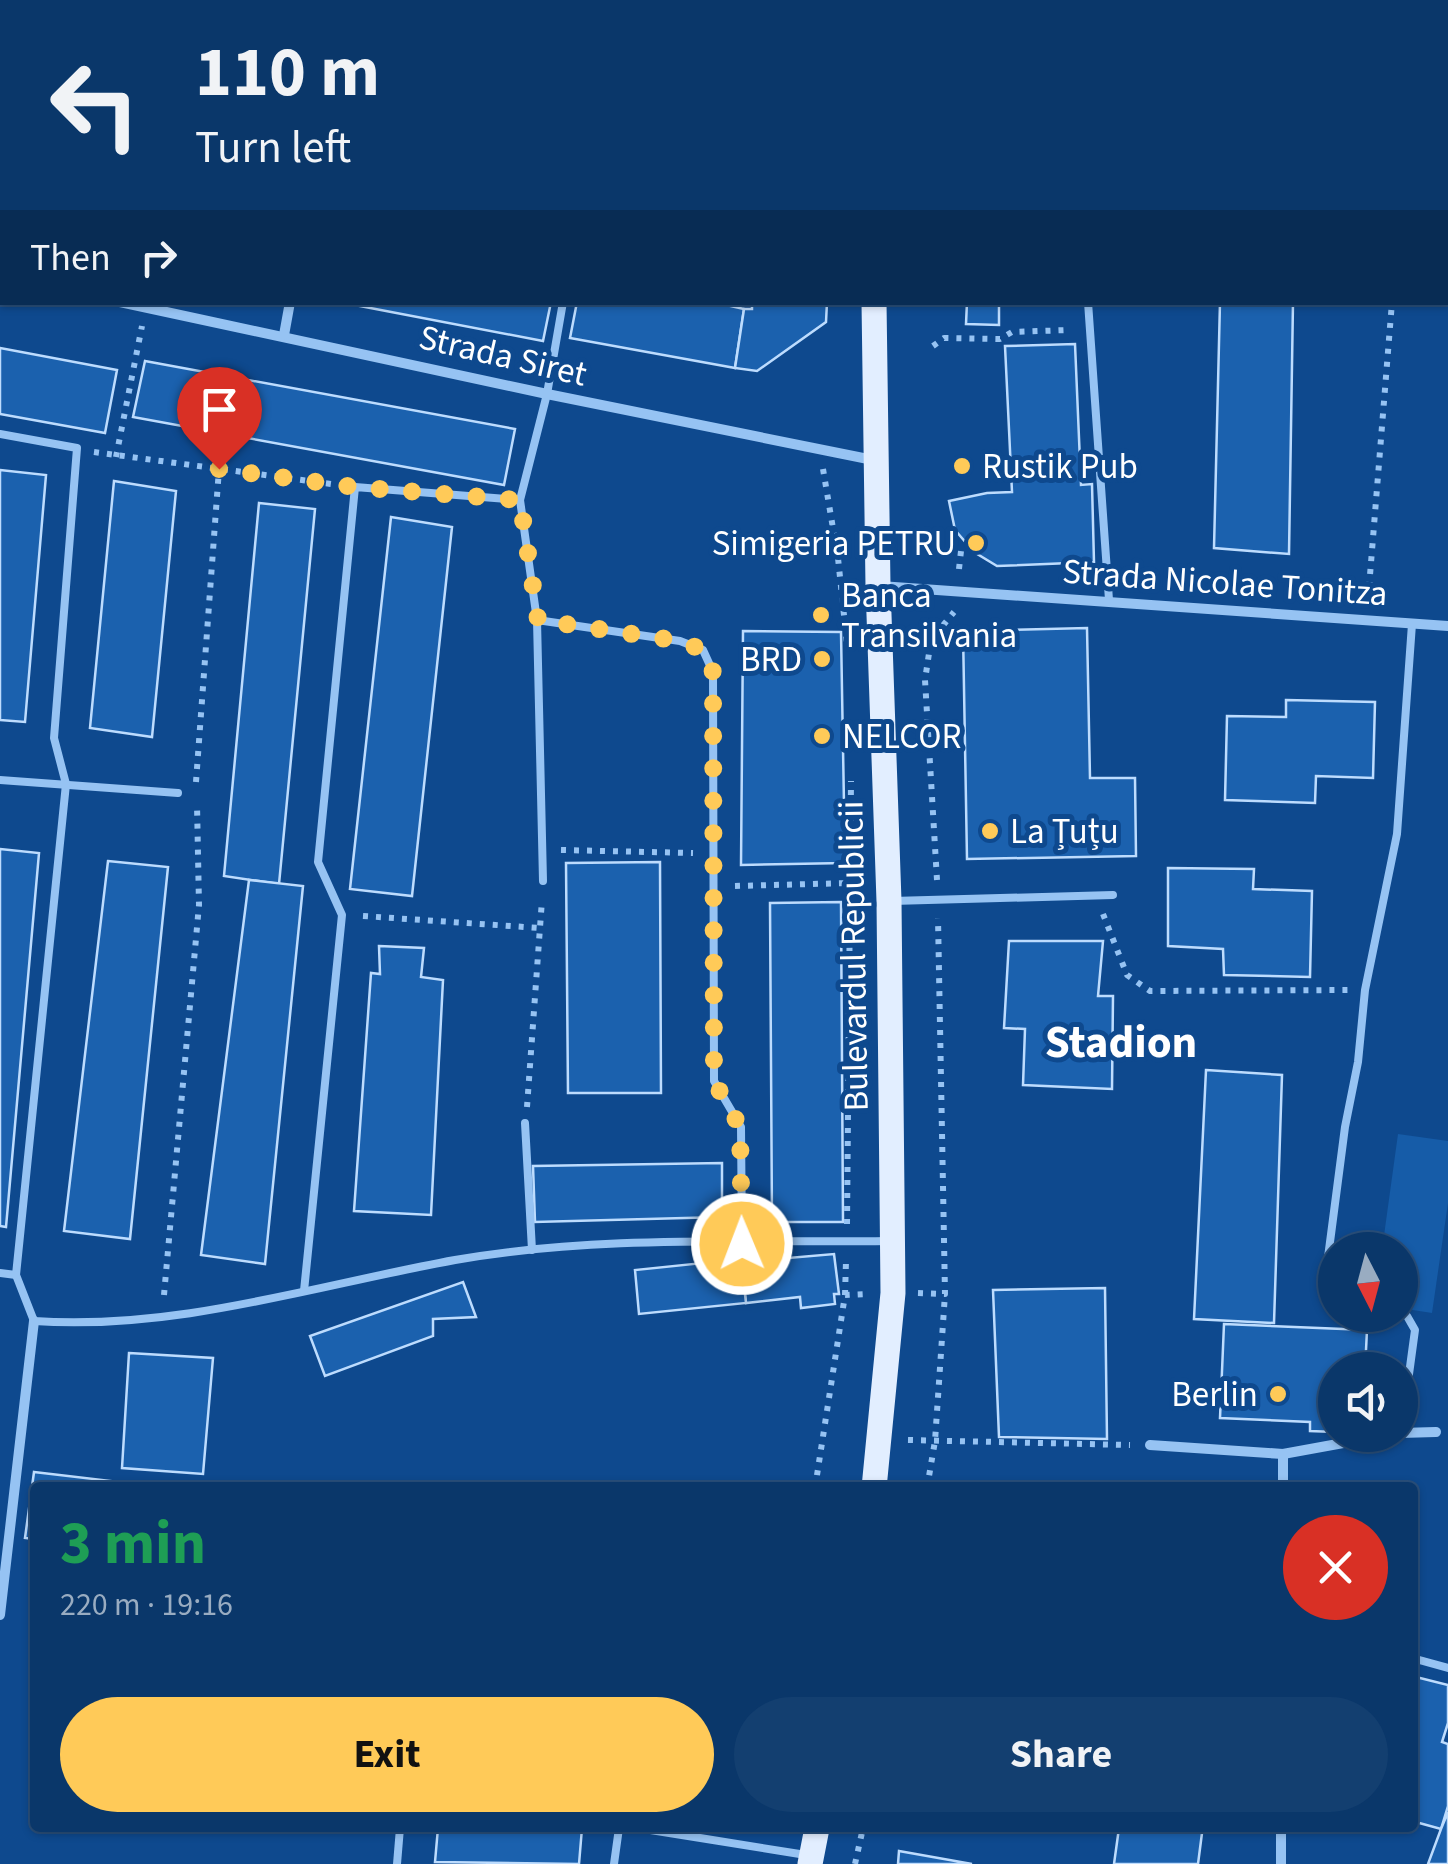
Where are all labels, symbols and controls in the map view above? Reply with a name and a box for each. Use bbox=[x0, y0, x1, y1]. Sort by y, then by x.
text: 110 m bbox=[195, 23, 380, 123]
icon: left bbox=[30, 40, 160, 170]
text: Turn left bbox=[195, 116, 351, 180]
icon: right bbox=[131, 230, 186, 285]
text: Then bbox=[30, 231, 111, 285]
street label: Strada Siret bbox=[414, 312, 592, 400]
pin bbox=[177, 367, 262, 470]
icon: arrive bbox=[192, 382, 247, 437]
place label: Rustik Pub bbox=[982, 442, 1138, 492]
marker: Rustik Pub bbox=[951, 455, 973, 477]
place label: Simigeria PETRU bbox=[712, 519, 956, 569]
marker: Simigeria PETRU bbox=[965, 532, 987, 554]
street label: Strada Nicolae Tonitza bbox=[1061, 547, 1389, 619]
place label: Banca Transilvania bbox=[841, 571, 1017, 661]
marker: Banca Transilvania bbox=[810, 604, 832, 626]
place label: BRD bbox=[740, 635, 802, 685]
marker: BRD bbox=[811, 648, 833, 670]
place label: NELCOR bbox=[842, 712, 961, 762]
marker: NELCOR bbox=[811, 725, 833, 747]
street label: Bulevardul Republicii bbox=[826, 800, 882, 1112]
place label: La Țuțu bbox=[1010, 807, 1119, 857]
marker: La Țuțu bbox=[979, 820, 1001, 842]
district label: Stadion bbox=[1045, 1011, 1197, 1075]
position arrow bbox=[690, 1192, 794, 1296]
north arrow bbox=[1318, 1232, 1418, 1332]
map controls bbox=[1318, 1232, 1418, 1452]
button: sound bbox=[1318, 1352, 1418, 1452]
place label: Berlin bbox=[1171, 1370, 1258, 1420]
marker: Berlin bbox=[1267, 1383, 1289, 1405]
text: 3 min bbox=[60, 1502, 206, 1587]
button: close bbox=[1283, 1515, 1388, 1620]
text: 220 m · 19:16 bbox=[60, 1582, 233, 1628]
button: Exit bbox=[60, 1697, 714, 1812]
button: Share bbox=[734, 1697, 1388, 1812]

